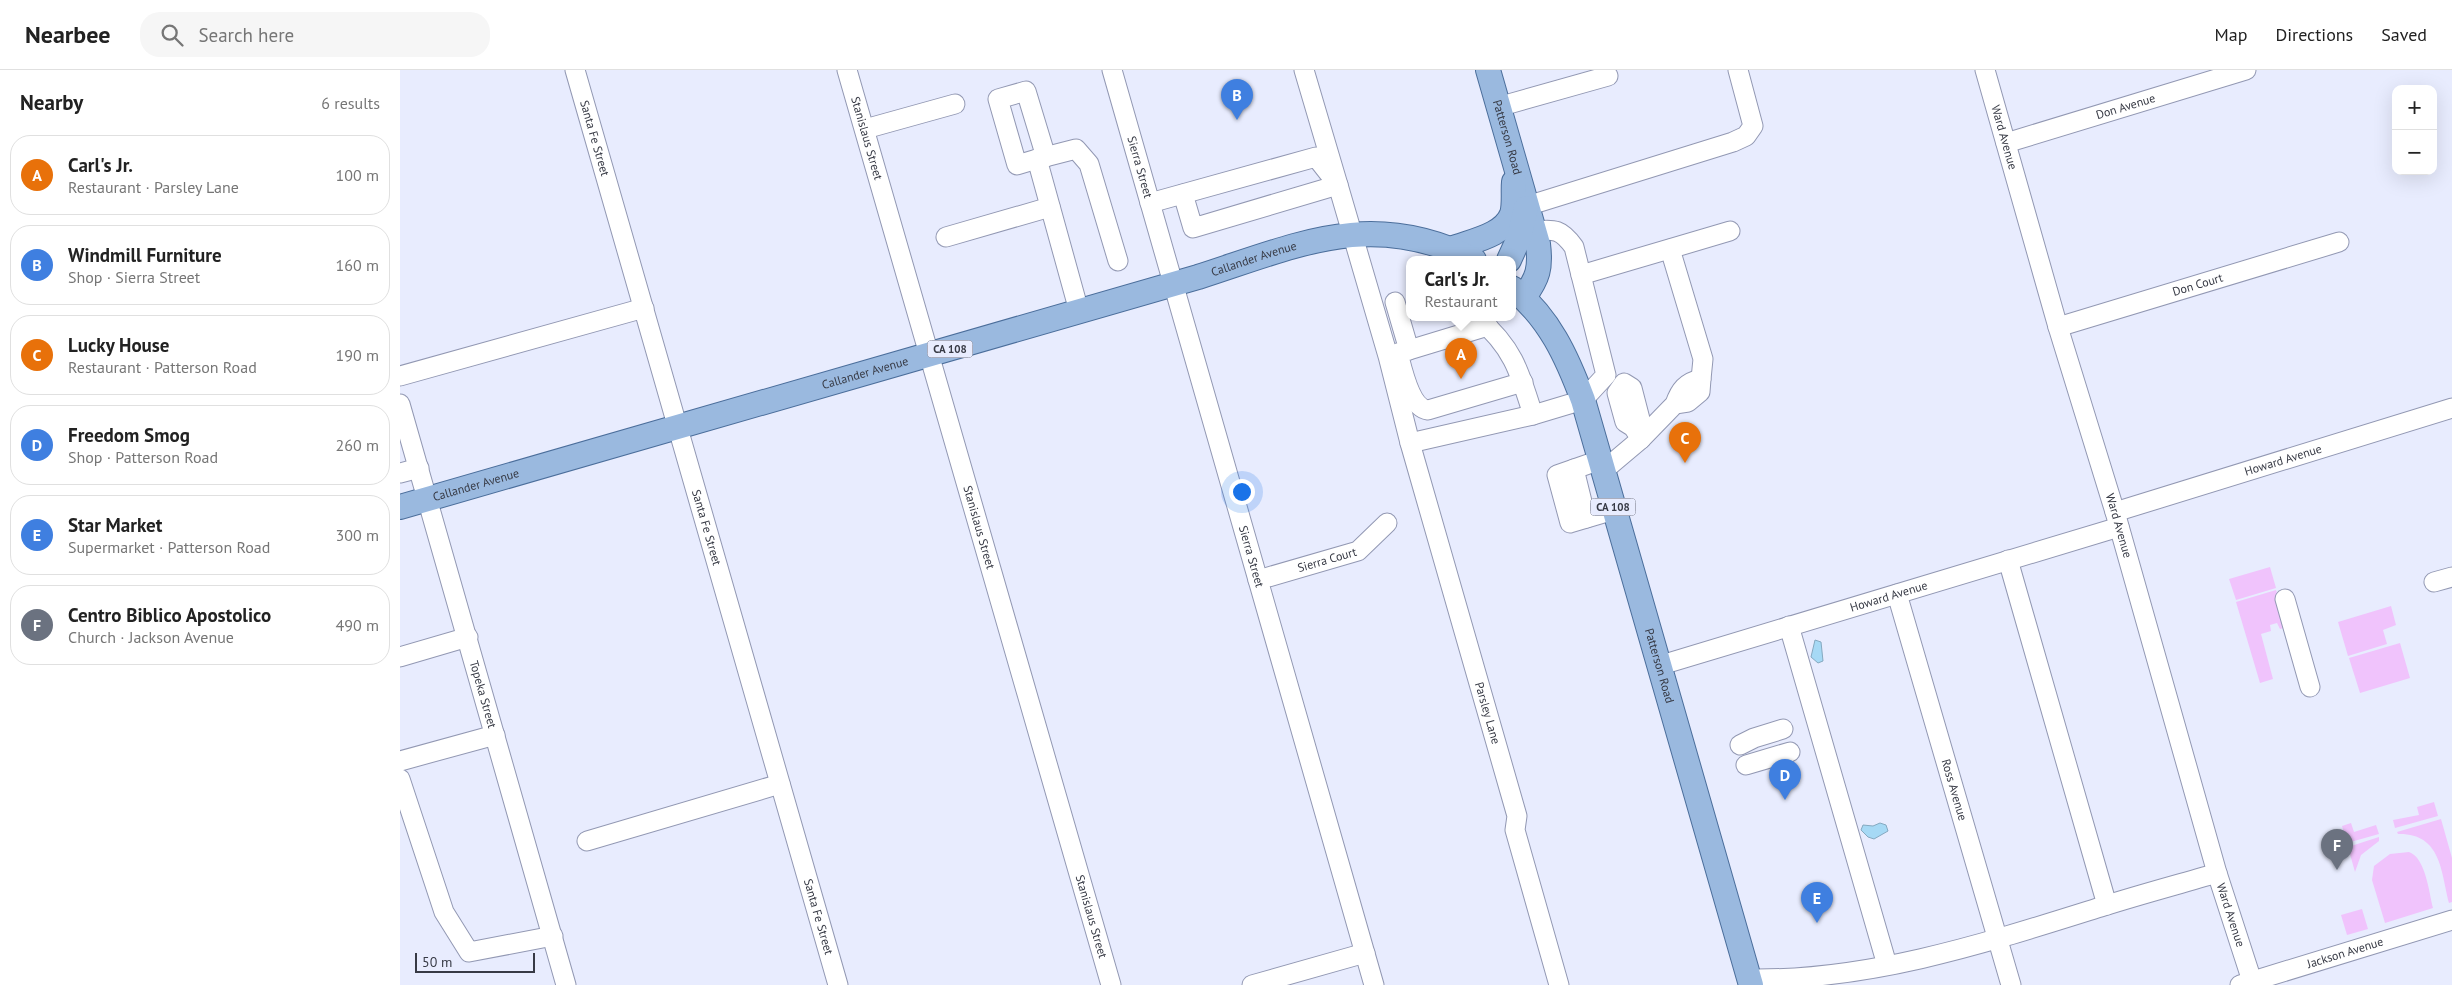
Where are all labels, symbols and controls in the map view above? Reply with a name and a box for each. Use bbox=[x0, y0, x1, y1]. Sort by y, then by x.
search box bbox=[140, 12, 490, 57]
text: Nearbee bbox=[25, 19, 110, 50]
icon: search bbox=[158, 21, 186, 49]
text: Search here bbox=[198, 23, 294, 47]
text: Map bbox=[2215, 23, 2247, 46]
text: Directions bbox=[2275, 23, 2353, 46]
text: Saved bbox=[2381, 23, 2427, 46]
pin: B bbox=[1221, 79, 1253, 120]
map controls bbox=[2392, 85, 2437, 175]
button: + bbox=[2392, 85, 2437, 130]
text: Nearby bbox=[20, 89, 83, 116]
street label: Don Avenue bbox=[2094, 90, 2157, 122]
text: 6 results bbox=[321, 93, 380, 113]
street label: Stanislaus Street bbox=[848, 95, 886, 182]
street label: Santa Fe Street bbox=[577, 98, 613, 178]
street label: Patterson Road bbox=[1490, 98, 1526, 176]
street label: Ward Avenue bbox=[1988, 103, 2021, 171]
button: − bbox=[2392, 130, 2437, 175]
street label: Sierra Street bbox=[1124, 134, 1156, 200]
text: Carl's Jr. bbox=[68, 153, 133, 177]
text: A bbox=[32, 165, 42, 185]
text: 100 m bbox=[336, 165, 379, 185]
text: Restaurant · Parsley Lane bbox=[68, 177, 239, 197]
street label: Callander Avenue bbox=[1209, 238, 1298, 279]
text: Windmill Furniture bbox=[68, 243, 222, 267]
text: B bbox=[32, 255, 42, 275]
text: 160 m bbox=[336, 255, 379, 275]
popup bbox=[1406, 256, 1516, 321]
text: Shop · Sierra Street bbox=[68, 267, 200, 287]
text: Carl's Jr. bbox=[1424, 267, 1489, 291]
street label: Don Court bbox=[2171, 270, 2225, 299]
text: Restaurant bbox=[1424, 291, 1498, 311]
text: Lucky House bbox=[68, 333, 169, 357]
pin: A bbox=[1445, 338, 1477, 379]
road number: CA 108 bbox=[928, 340, 972, 358]
text: C bbox=[33, 345, 41, 365]
text: 190 m bbox=[336, 345, 379, 365]
street label: Callander Avenue bbox=[820, 353, 910, 392]
text: Restaurant · Patterson Road bbox=[68, 357, 257, 377]
pin: C bbox=[1669, 422, 1701, 463]
text: Freedom Smog bbox=[68, 423, 190, 447]
text: D bbox=[32, 435, 42, 455]
text: 260 m bbox=[336, 435, 379, 455]
street label: Howard Avenue bbox=[2243, 441, 2324, 479]
text: Shop · Patterson Road bbox=[68, 447, 218, 467]
street label: Callander Avenue bbox=[431, 465, 521, 504]
your location bbox=[1229, 479, 1255, 505]
street label: Stanislaus Street bbox=[960, 484, 999, 571]
street label: Santa Fe Street bbox=[689, 488, 725, 567]
street label: Ward Avenue bbox=[2103, 492, 2136, 560]
road number: CA 108 bbox=[1590, 498, 1636, 516]
text: Star Market bbox=[68, 513, 162, 537]
street label: Sierra Street bbox=[1236, 524, 1268, 589]
text: E bbox=[33, 525, 41, 545]
text: 300 m bbox=[336, 525, 379, 545]
text: Supermarket · Patterson Road bbox=[68, 537, 270, 557]
street label: Sierra Court bbox=[1296, 544, 1358, 575]
street label: Howard Avenue bbox=[1848, 577, 1929, 615]
text: Centro Biblico Apostolico bbox=[68, 603, 271, 627]
text: F bbox=[33, 615, 41, 635]
text: 490 m bbox=[336, 615, 379, 635]
text: Church · Jackson Avenue bbox=[68, 627, 234, 647]
street label: Patterson Road bbox=[1642, 627, 1678, 705]
street label: Topeka Street bbox=[467, 659, 500, 730]
street label: Parsley Lane bbox=[1472, 680, 1504, 746]
street label: Ross Avenue bbox=[1938, 757, 1971, 822]
pin: D bbox=[1769, 759, 1801, 800]
pin: F bbox=[2321, 829, 2353, 870]
street label: Stanislaus Street bbox=[1073, 873, 1111, 960]
street label: Santa Fe Street bbox=[801, 877, 837, 956]
street label: Ward Avenue bbox=[2214, 881, 2248, 949]
pin: E bbox=[1801, 882, 1833, 923]
street label: Jackson Avenue bbox=[2304, 934, 2385, 971]
scale bar bbox=[415, 950, 535, 973]
text: 50 m bbox=[422, 953, 452, 971]

